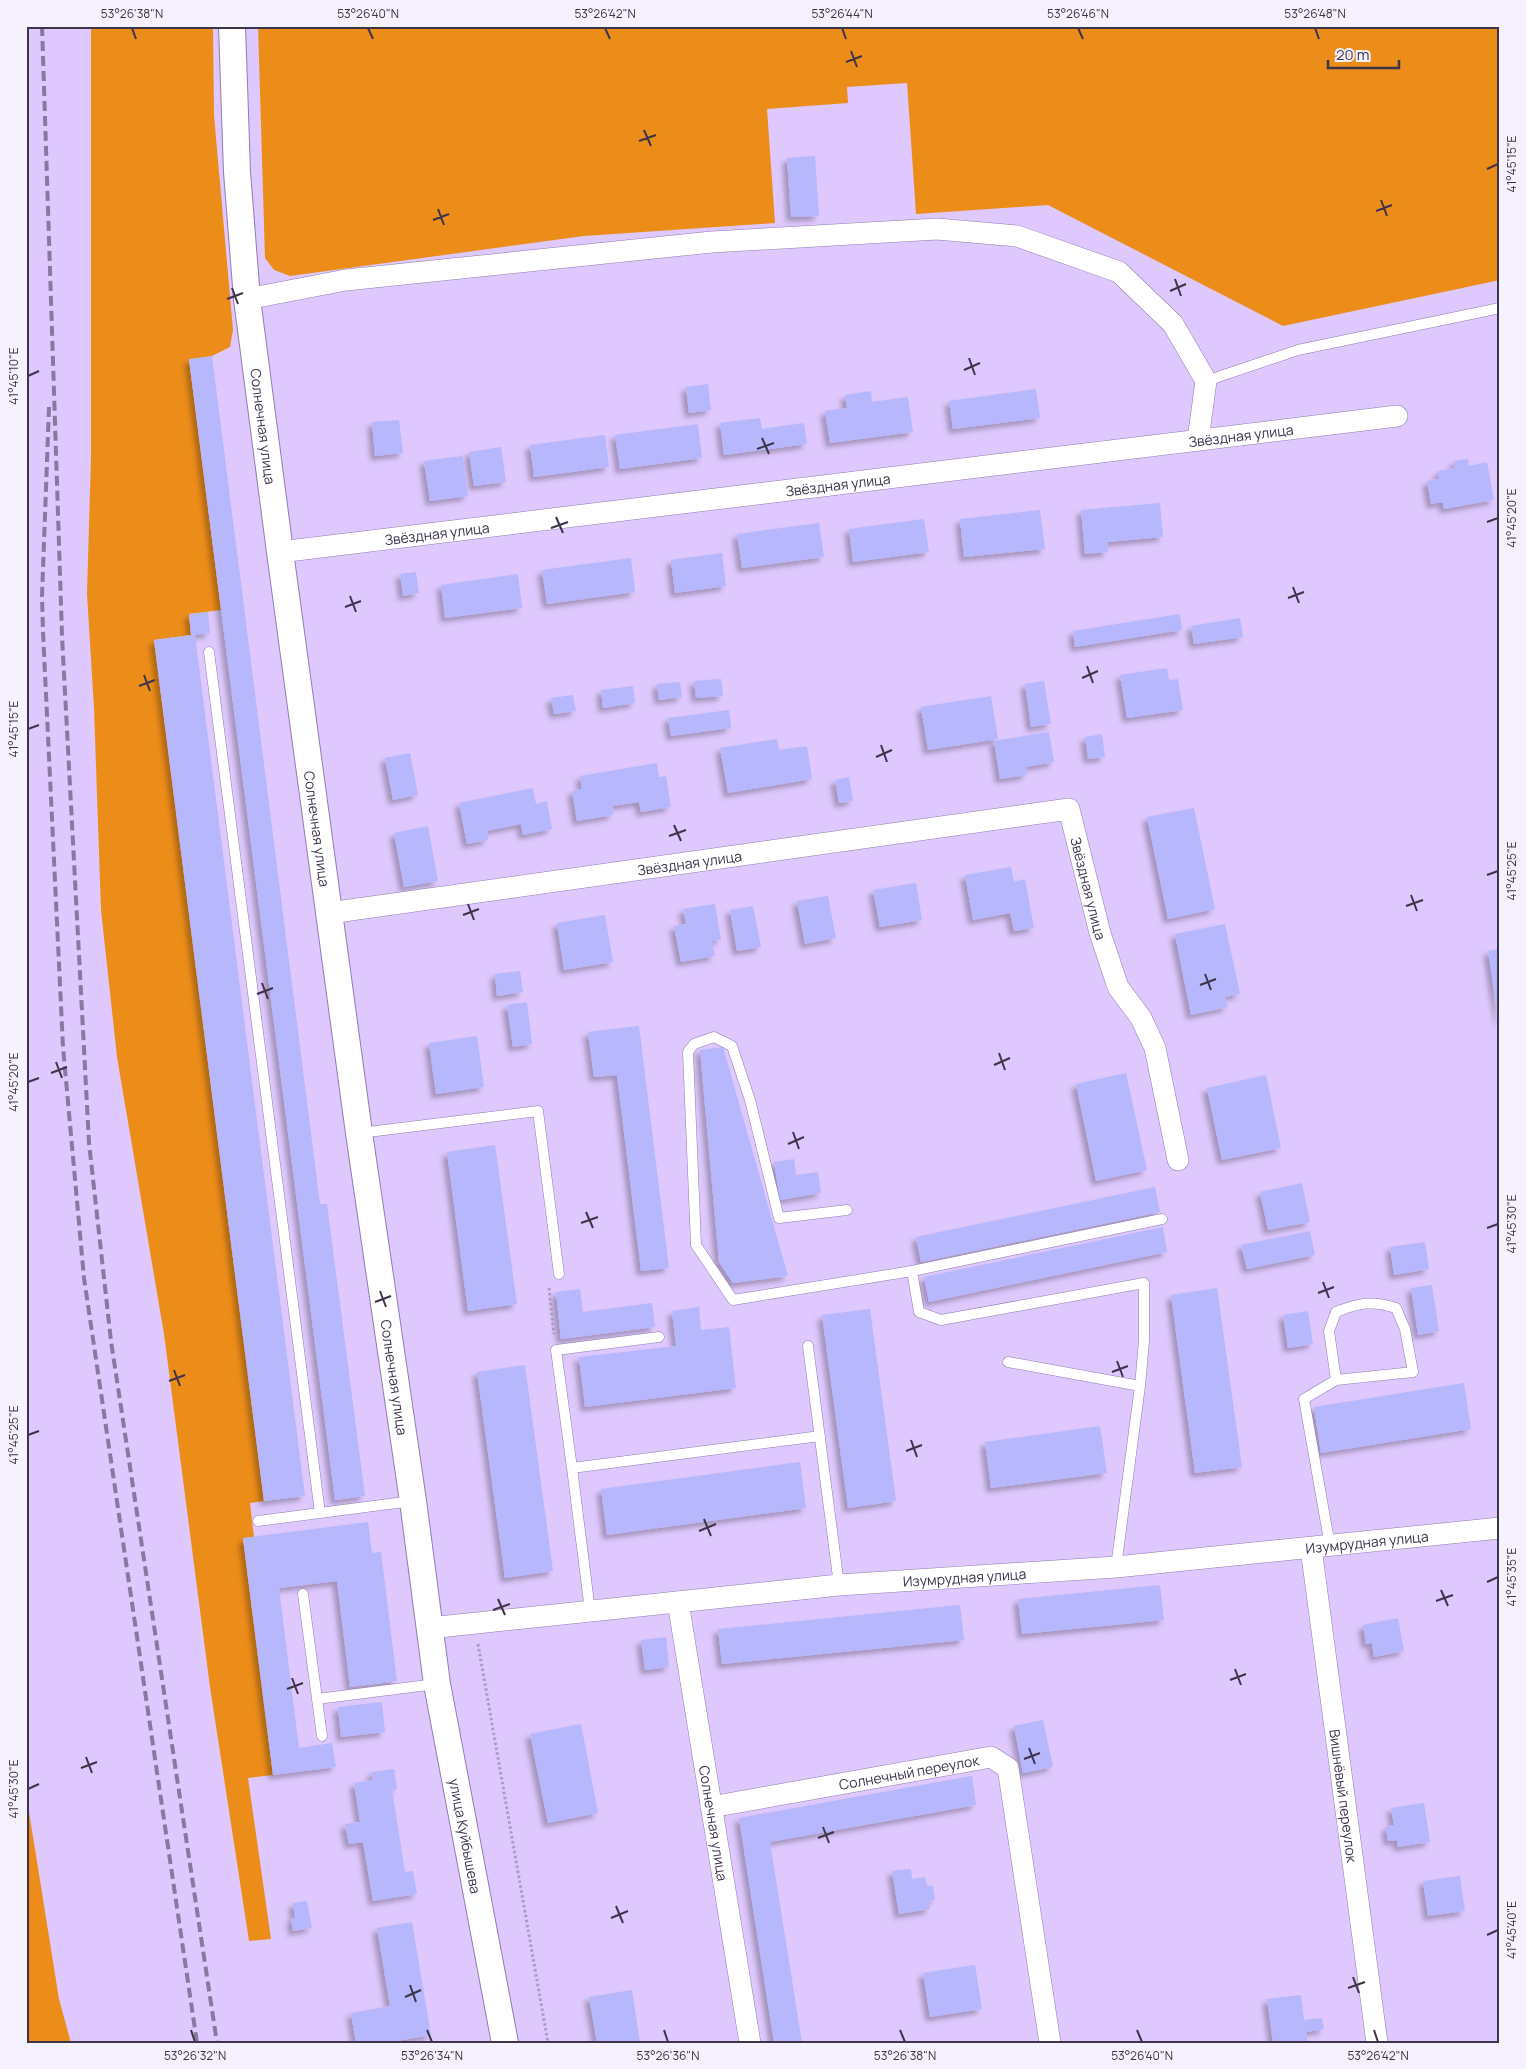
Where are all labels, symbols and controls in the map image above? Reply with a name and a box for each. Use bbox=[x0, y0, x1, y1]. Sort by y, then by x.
text: 53°26'38"N bbox=[101, 5, 163, 22]
text: 53°26'40"N bbox=[337, 5, 399, 22]
text: 53°26'42"N bbox=[574, 5, 636, 22]
text: 53°26'44"N bbox=[811, 5, 873, 22]
text: 53°26'46"N bbox=[1047, 5, 1109, 22]
text: 53°26'48"N bbox=[1284, 5, 1346, 22]
scale bar bbox=[1328, 38, 1400, 70]
text: 20 m bbox=[1336, 44, 1369, 65]
text: 41°45'15"E bbox=[1503, 135, 1520, 192]
text: 41°45'10"E bbox=[5, 347, 22, 405]
street label: Солнечная улица bbox=[247, 367, 281, 486]
street label: Звёздная улица bbox=[1187, 419, 1294, 451]
street label: Звёздная улица bbox=[784, 468, 891, 500]
text: 41°45'20"E bbox=[1503, 488, 1520, 548]
street label: Звёздная улица bbox=[383, 517, 490, 549]
text: 41°45'15"E bbox=[5, 700, 22, 757]
street label: Солнечная улица bbox=[300, 770, 335, 888]
street label: Звёздная улица bbox=[1067, 835, 1111, 942]
text: 41°45'25"E bbox=[1503, 841, 1520, 901]
street label: Звёздная улица bbox=[636, 846, 743, 879]
text: 41°45'20"E bbox=[5, 1052, 22, 1112]
text: 41°45'30"E bbox=[1503, 1194, 1520, 1254]
street label: Солнечная улица bbox=[377, 1318, 413, 1437]
text: 41°45'25"E bbox=[5, 1405, 22, 1465]
street label: Изумрудная улица bbox=[1304, 1526, 1429, 1557]
text: 41°45'35"E bbox=[1503, 1547, 1520, 1606]
street label: Изумрудная улица bbox=[902, 1563, 1027, 1590]
street label: Вишнёвый переулок bbox=[1326, 1728, 1362, 1865]
street label: Солнечный переулок bbox=[837, 1750, 981, 1793]
text: 41°45'30"E bbox=[5, 1759, 22, 1819]
street label: Солнечная улица bbox=[695, 1764, 733, 1882]
street label: улица Куйбышева bbox=[446, 1777, 486, 1895]
text: 41°45'40"E bbox=[1503, 1901, 1520, 1959]
text: 53°26'32"N bbox=[164, 2047, 226, 2064]
text: 53°26'34"N bbox=[401, 2047, 463, 2064]
text: 53°26'36"N bbox=[637, 2047, 699, 2064]
text: 53°26'38"N bbox=[874, 2047, 936, 2064]
text: 53°26'40"N bbox=[1111, 2047, 1173, 2064]
text: 53°26'42"N bbox=[1347, 2047, 1409, 2064]

